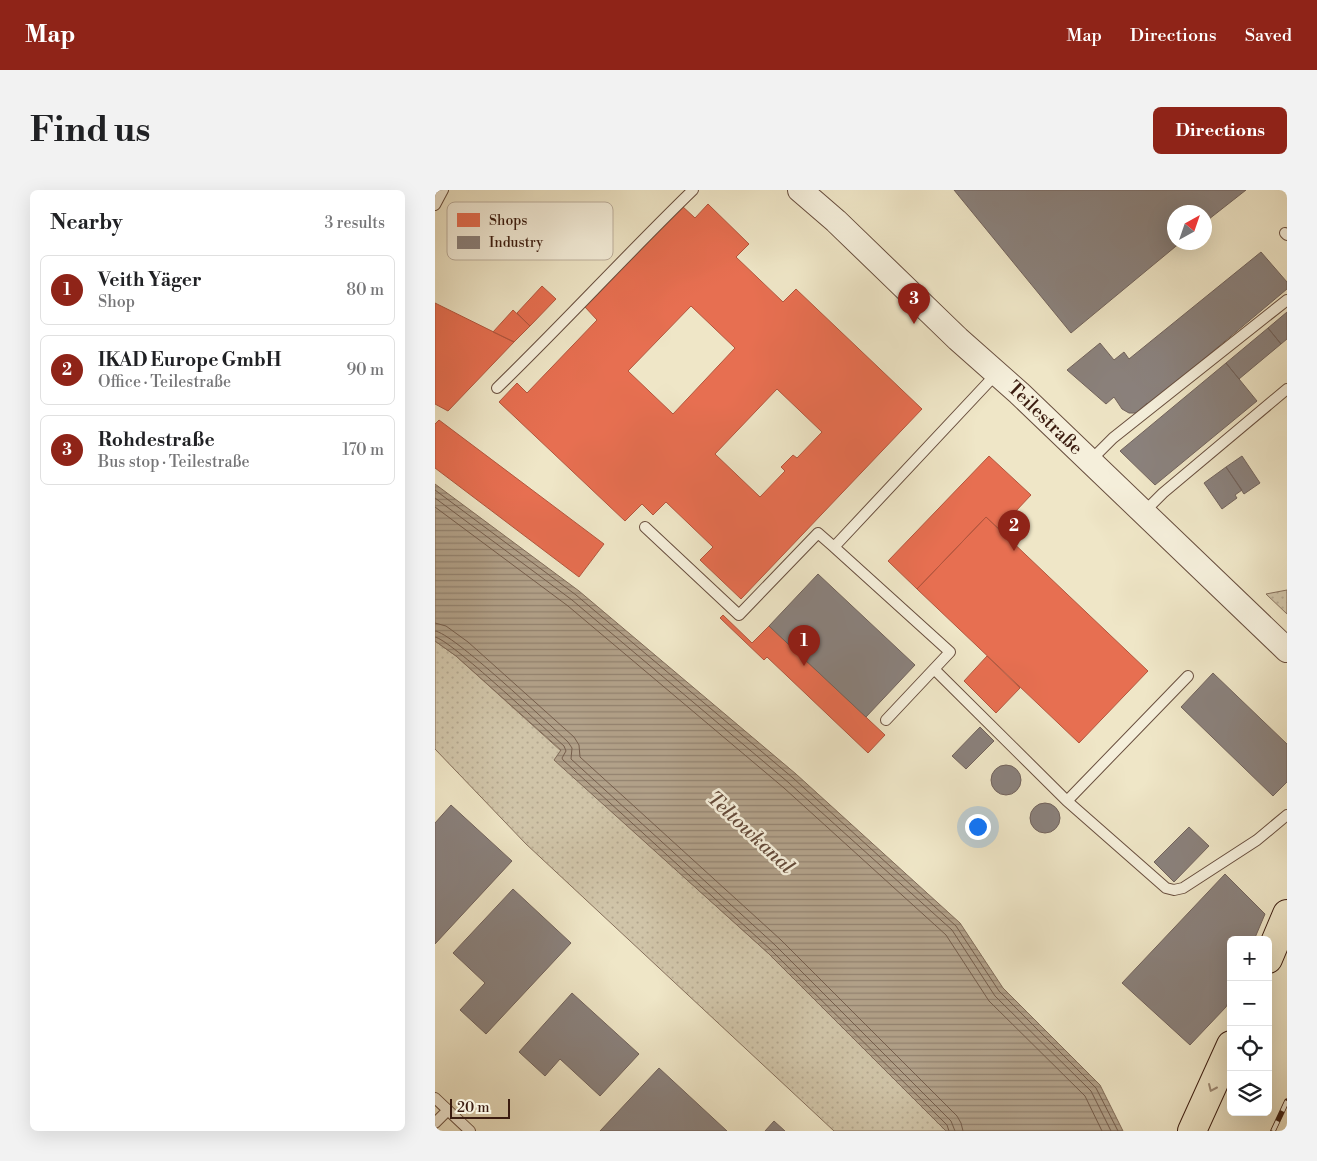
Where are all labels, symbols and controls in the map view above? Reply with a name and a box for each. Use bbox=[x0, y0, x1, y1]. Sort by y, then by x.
text: Map bbox=[25, 20, 75, 50]
text: Map bbox=[1066, 24, 1102, 47]
text: Directions bbox=[1130, 24, 1217, 47]
text: Saved bbox=[1245, 24, 1292, 47]
button: Directions bbox=[1153, 107, 1287, 154]
text: Find us bbox=[30, 109, 150, 152]
legend bbox=[447, 202, 613, 260]
north arrow bbox=[1167, 205, 1212, 250]
text: Nearby bbox=[50, 210, 123, 236]
text: Shops bbox=[489, 212, 527, 230]
text: 3 results bbox=[324, 213, 385, 233]
text: Industry bbox=[489, 234, 543, 252]
text: Veith Yäger bbox=[98, 268, 202, 292]
text: 1 bbox=[63, 280, 71, 300]
text: 80 m bbox=[346, 280, 384, 300]
pin: 3 bbox=[898, 283, 930, 324]
text: Shop bbox=[98, 292, 135, 312]
text: IKAD Europe GmbH bbox=[98, 348, 281, 372]
text: 2 bbox=[62, 360, 72, 380]
text: 90 m bbox=[346, 360, 384, 380]
text: Office · Teilestraße bbox=[98, 372, 231, 392]
street label: Teilestraße bbox=[1002, 376, 1088, 460]
text: Rohdestraße bbox=[98, 428, 215, 452]
text: 3 bbox=[62, 440, 72, 460]
text: 170 m bbox=[342, 440, 384, 460]
text: Bus stop · Teilestraße bbox=[98, 452, 250, 472]
pin: 2 bbox=[998, 510, 1030, 551]
pin: 1 bbox=[788, 625, 820, 666]
water label: Teltowkanal bbox=[701, 786, 799, 880]
your location bbox=[965, 814, 991, 840]
map controls bbox=[1227, 936, 1272, 1116]
button: + bbox=[1227, 936, 1272, 981]
button: − bbox=[1227, 981, 1272, 1026]
button: locate bbox=[1227, 1026, 1272, 1071]
button: layers bbox=[1227, 1071, 1272, 1116]
one-way arrow bbox=[1207, 1083, 1218, 1092]
scale bar bbox=[450, 1096, 510, 1119]
text: 20 m bbox=[457, 1099, 489, 1117]

